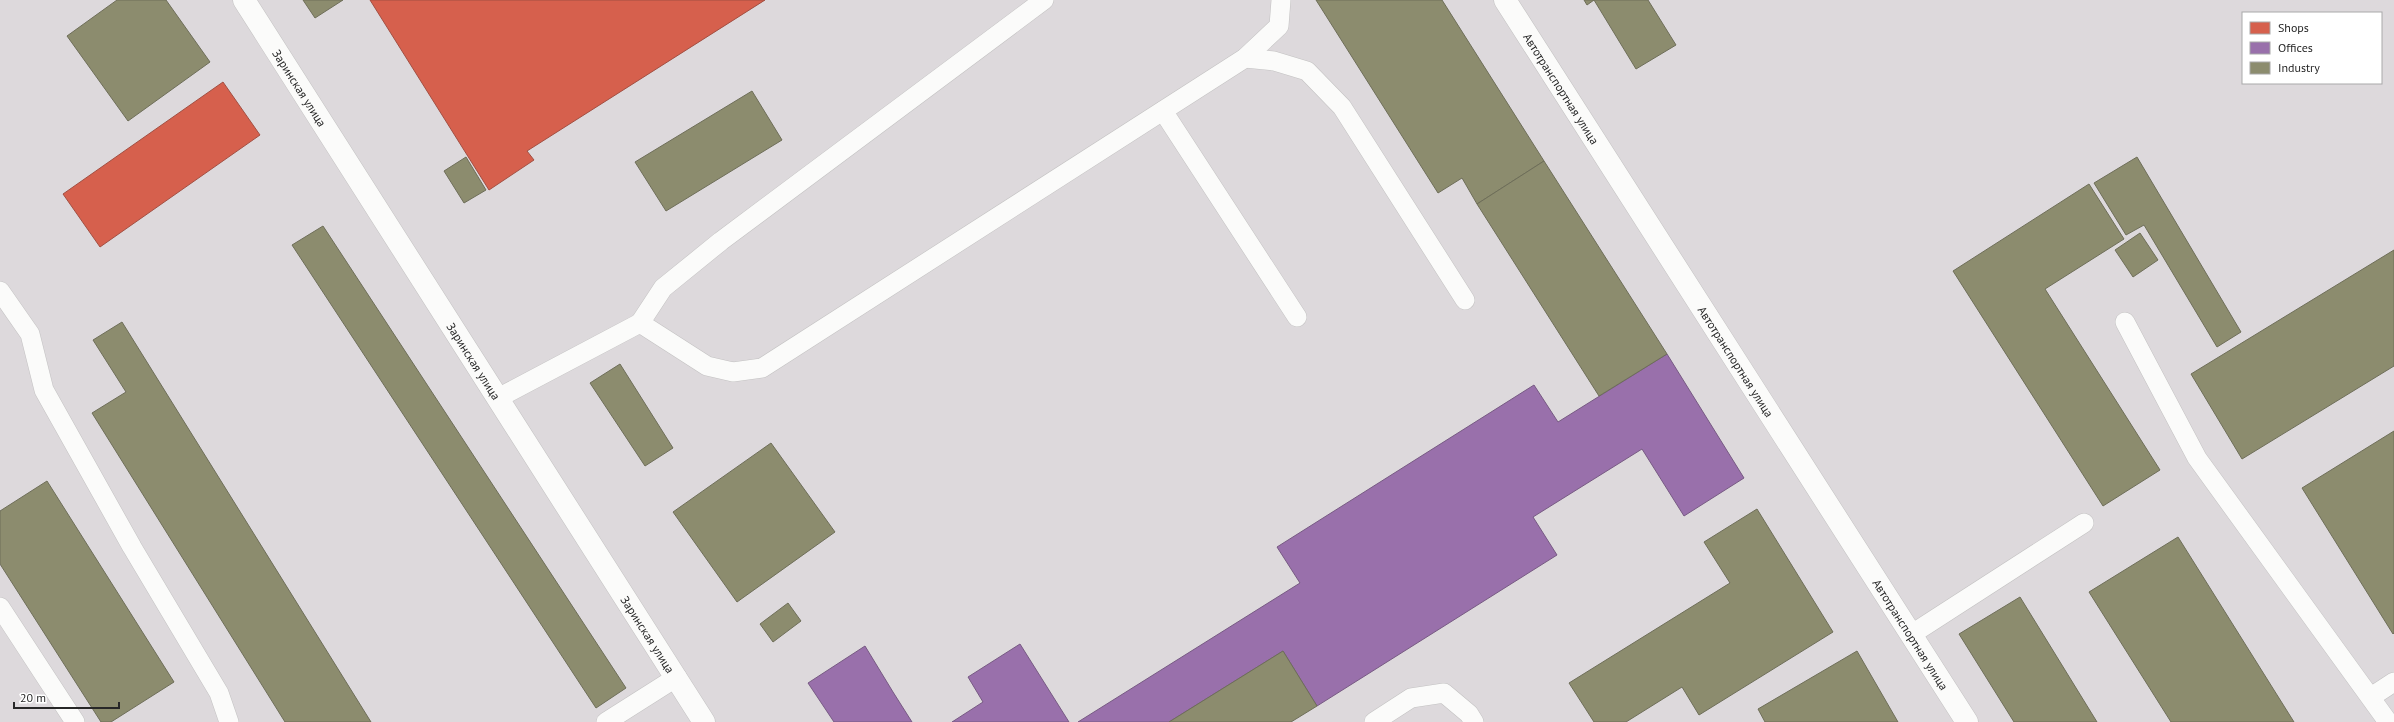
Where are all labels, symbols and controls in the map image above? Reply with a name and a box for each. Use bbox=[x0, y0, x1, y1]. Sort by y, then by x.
legend bbox=[2242, 12, 2382, 84]
text: Shops bbox=[2278, 20, 2309, 35]
street label: Автотранспортная улица bbox=[1521, 30, 1603, 147]
text: Offices bbox=[2278, 40, 2313, 55]
street label: Заринская улица bbox=[270, 46, 330, 129]
text: Industry bbox=[2278, 60, 2320, 75]
street label: Автотранспортная улица bbox=[1695, 303, 1777, 420]
street label: Заринская улица bbox=[444, 320, 504, 402]
street label: Автотранспортная улица bbox=[1870, 576, 1952, 693]
street label: Заринская улица bbox=[618, 593, 678, 676]
scale bar bbox=[14, 684, 119, 710]
text: 20 m bbox=[20, 690, 46, 705]

